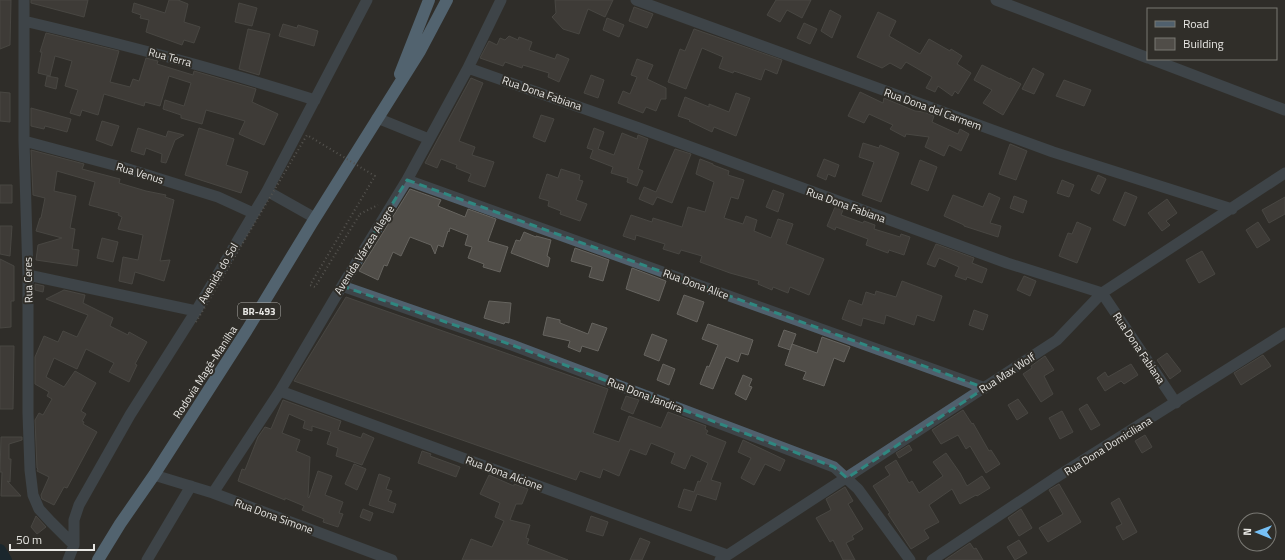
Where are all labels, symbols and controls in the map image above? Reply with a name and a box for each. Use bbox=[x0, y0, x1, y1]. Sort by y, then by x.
legend bbox=[1147, 8, 1277, 60]
text: Road bbox=[1183, 14, 1209, 33]
text: Building bbox=[1183, 34, 1224, 53]
street label: Rua Terra bbox=[147, 44, 194, 71]
street label: Rua Dona Fabiana bbox=[500, 72, 584, 114]
street label: Rua Dona del Carmem bbox=[882, 84, 984, 134]
street label: Rua Venus bbox=[114, 158, 166, 188]
street label: Rua Dona Fabiana bbox=[804, 183, 888, 227]
street label: Avenida Várzea Alegre bbox=[330, 202, 398, 298]
street label: Avenida do Sol bbox=[194, 240, 242, 306]
street label: Rua Ceres bbox=[20, 257, 36, 303]
street label: Rua Dona Alice bbox=[661, 265, 732, 303]
road number: BR-493 bbox=[238, 303, 280, 319]
street label: Rua Dona Fabiana bbox=[1109, 309, 1169, 387]
street label: Rodovia Magé-Manilha bbox=[169, 322, 241, 421]
street label: Rua Max Wolf bbox=[976, 349, 1039, 397]
street label: Rua Dona Jandira bbox=[605, 373, 685, 417]
street label: Rua Dona Domiciliana bbox=[1061, 412, 1155, 480]
street label: Rua Dona Alcione bbox=[463, 452, 545, 494]
street label: Rua Dona Simone bbox=[233, 494, 316, 538]
north arrow bbox=[1237, 512, 1277, 552]
scale bar bbox=[10, 526, 94, 552]
text: N bbox=[1239, 528, 1255, 536]
text: 50 m bbox=[16, 530, 42, 549]

